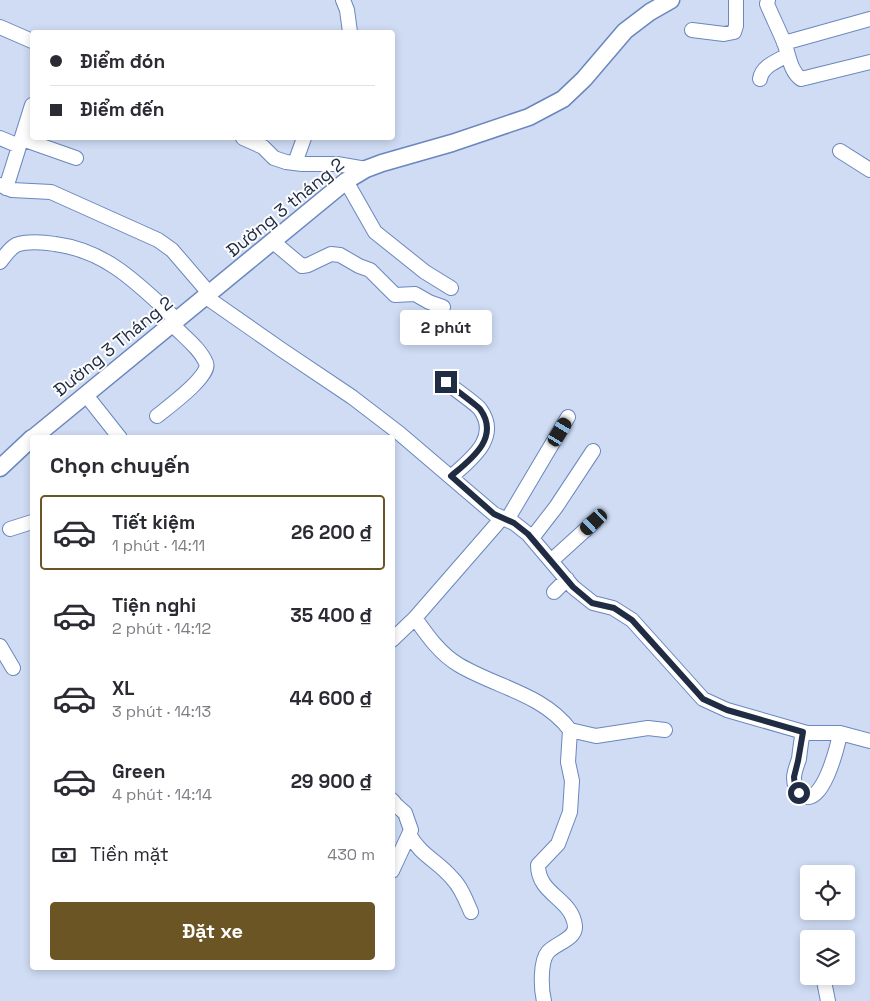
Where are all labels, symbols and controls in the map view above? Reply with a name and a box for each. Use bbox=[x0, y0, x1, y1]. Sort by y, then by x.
text: Điểm đón bbox=[80, 49, 165, 74]
text: Điểm đến bbox=[80, 97, 165, 122]
street label: Đường 3 tháng 2 bbox=[221, 152, 349, 262]
street label: Đường 3 Tháng 2 bbox=[49, 291, 177, 401]
callout: 2 phút bbox=[400, 310, 492, 344]
text: 2 phút bbox=[421, 317, 471, 338]
route end bbox=[435, 371, 457, 393]
car bbox=[545, 415, 574, 449]
text: Chọn chuyến bbox=[50, 451, 190, 479]
car bbox=[577, 506, 610, 538]
icon: car bbox=[52, 510, 97, 555]
text: Tiết kiệm bbox=[112, 510, 195, 535]
text: 26 200 ₫ bbox=[291, 520, 373, 545]
text: 1 phút · 14:11 bbox=[112, 535, 205, 556]
icon: car bbox=[52, 593, 97, 638]
text: Tiện nghi bbox=[112, 593, 196, 618]
text: 35 400 ₫ bbox=[290, 603, 373, 628]
text: 2 phút · 14:12 bbox=[112, 618, 211, 639]
icon: car bbox=[52, 676, 97, 721]
text: XL bbox=[112, 676, 135, 701]
text: 44 600 ₫ bbox=[289, 686, 373, 711]
text: 3 phút · 14:13 bbox=[112, 701, 211, 722]
icon: car bbox=[52, 759, 97, 804]
text: Green bbox=[112, 759, 165, 784]
text: 29 900 ₫ bbox=[291, 769, 373, 794]
route start bbox=[788, 782, 810, 804]
text: 4 phút · 14:14 bbox=[112, 784, 212, 805]
icon: cash bbox=[50, 841, 78, 869]
text: Tiền mặt bbox=[90, 842, 169, 867]
text: 430 m bbox=[327, 844, 375, 865]
map controls bbox=[800, 865, 855, 985]
button: locate bbox=[800, 865, 855, 920]
button: Đặt xe bbox=[50, 902, 375, 960]
button: layers bbox=[800, 930, 855, 985]

